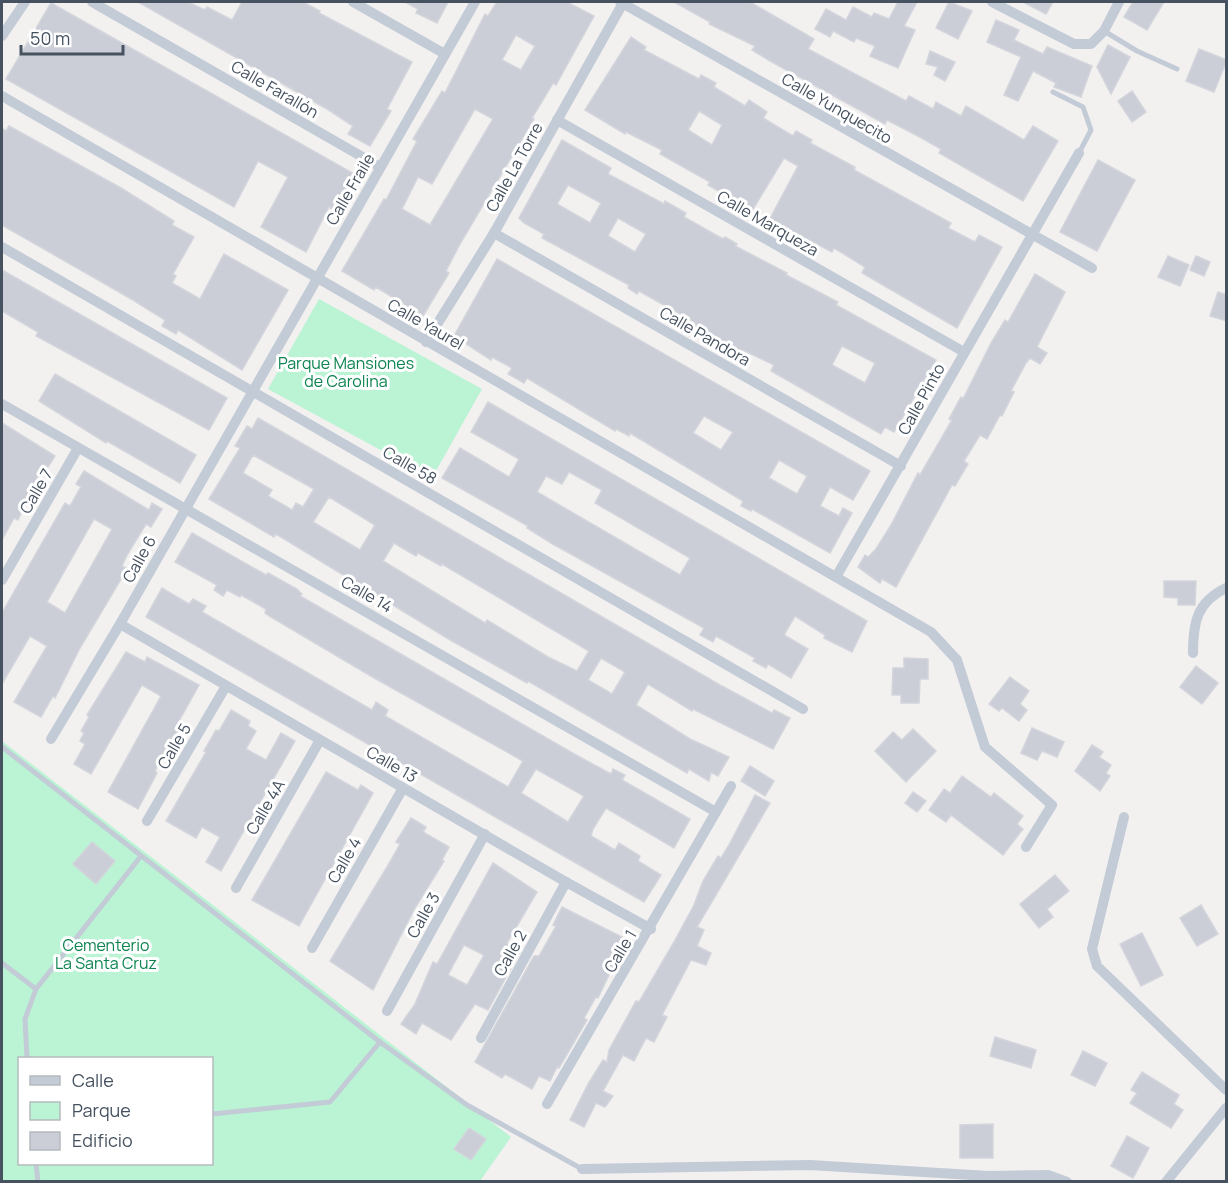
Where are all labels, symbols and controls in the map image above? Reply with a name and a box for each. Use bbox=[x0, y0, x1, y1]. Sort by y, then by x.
scale bar bbox=[21, 18, 123, 56]
text: 50 m bbox=[30, 26, 70, 50]
street label: Calle Farallón bbox=[227, 55, 323, 123]
street label: Calle Yunquecito bbox=[778, 68, 896, 148]
street label: Calle La Torre bbox=[480, 118, 548, 216]
street label: Calle Fraile bbox=[321, 149, 379, 229]
street label: Calle Marqueza bbox=[713, 185, 823, 261]
street label: Calle Yaurel bbox=[384, 293, 468, 355]
street label: Calle Pandora bbox=[656, 301, 754, 371]
park label: Parque Mansiones de Carolina bbox=[278, 352, 414, 392]
street label: Calle Pinto bbox=[892, 359, 950, 439]
street label: Calle 58 bbox=[379, 441, 441, 489]
street label: Calle 7 bbox=[14, 465, 58, 517]
street label: Calle 6 bbox=[117, 532, 161, 586]
street label: Calle 14 bbox=[337, 570, 397, 618]
street label: Calle 5 bbox=[152, 719, 196, 773]
street label: Calle 13 bbox=[362, 741, 422, 787]
street label: Calle 4A bbox=[240, 775, 290, 839]
street label: Calle 4 bbox=[322, 833, 366, 887]
street label: Calle 3 bbox=[401, 888, 445, 942]
street label: Calle 1 bbox=[599, 925, 641, 977]
street label: Calle 2 bbox=[488, 926, 532, 980]
park label: Cementerio La Santa Cruz bbox=[55, 934, 157, 974]
legend bbox=[18, 1057, 213, 1165]
text: Calle bbox=[72, 1068, 114, 1092]
text: Parque bbox=[72, 1098, 131, 1122]
text: Edificio bbox=[72, 1128, 133, 1152]

